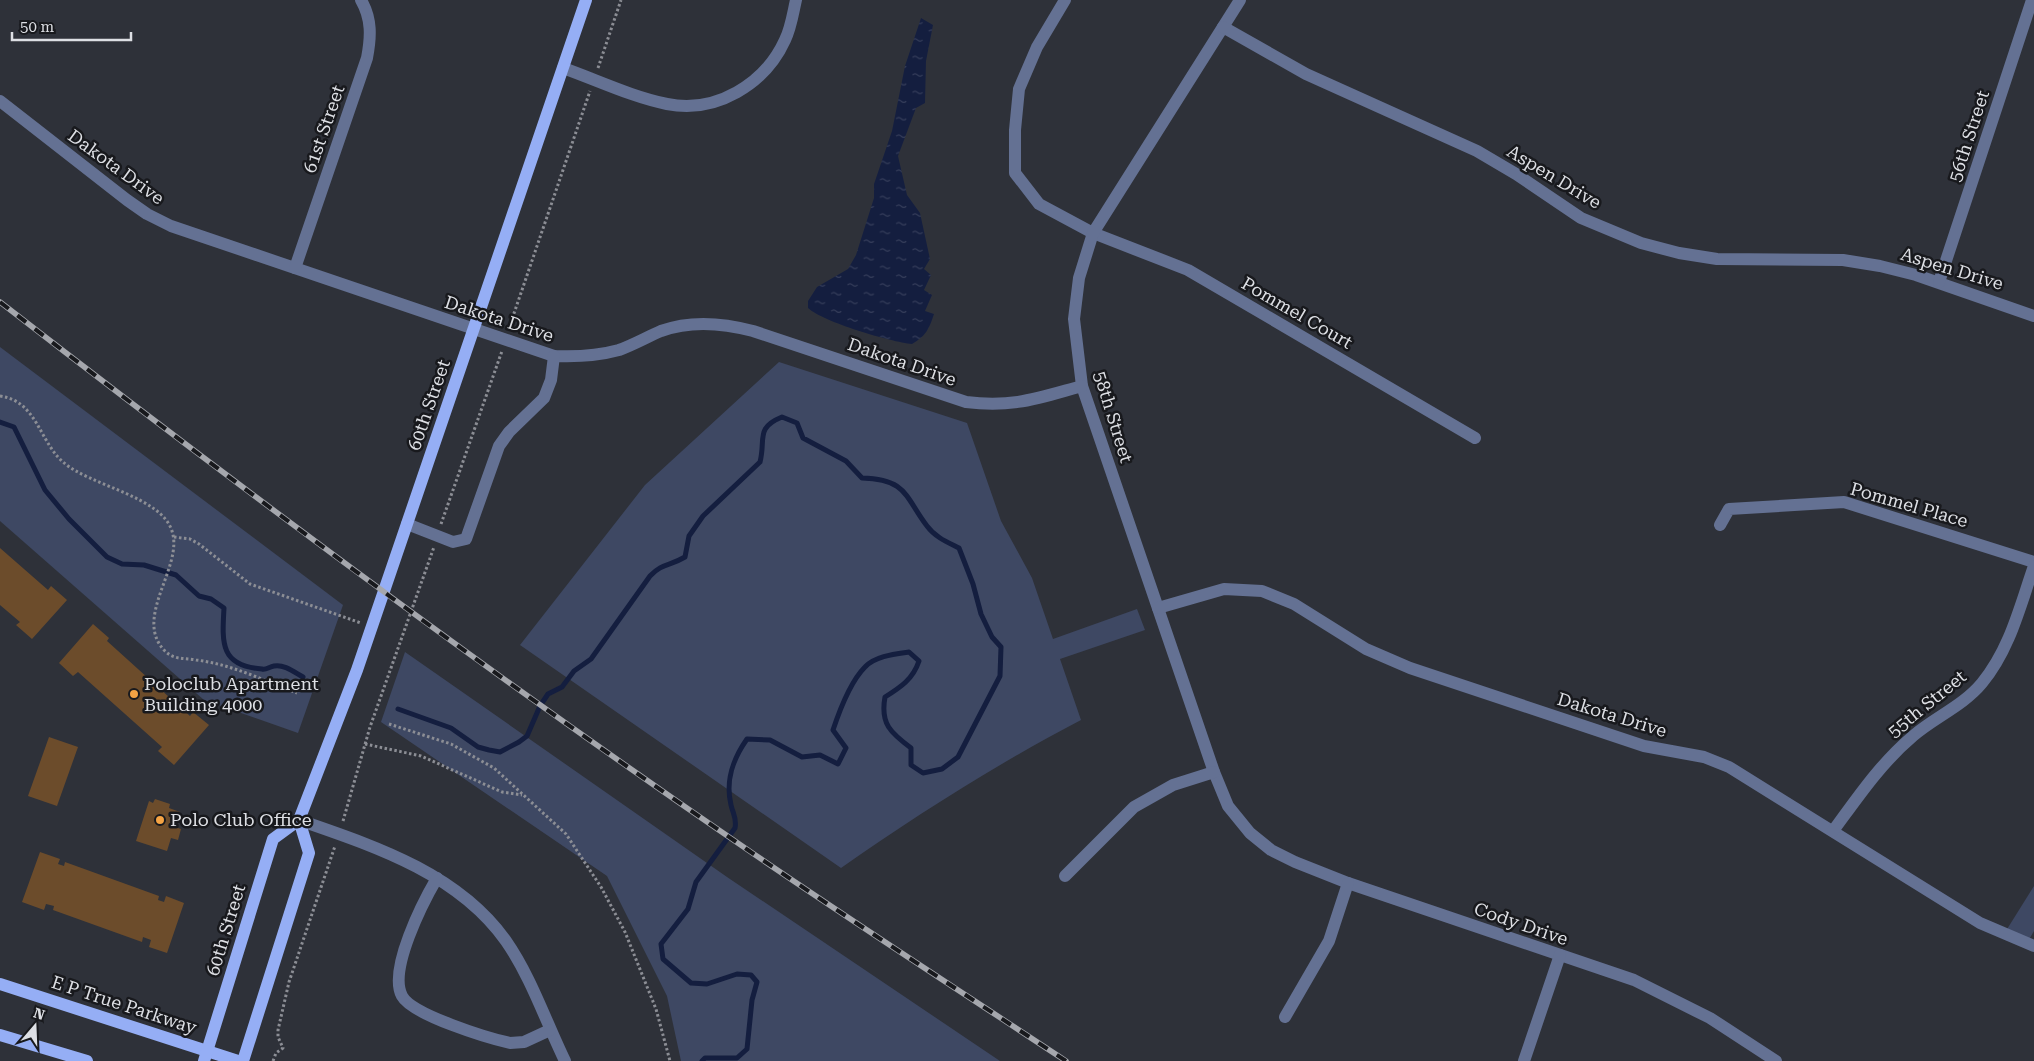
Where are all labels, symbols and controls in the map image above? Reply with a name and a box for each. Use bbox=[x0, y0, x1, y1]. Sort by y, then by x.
scale bar bbox=[12, 10, 131, 42]
text: 50 m bbox=[20, 18, 55, 36]
street label: 61st Street bbox=[299, 82, 348, 176]
street label: 56th Street bbox=[1944, 87, 1993, 184]
street label: Dakota Drive bbox=[64, 125, 168, 209]
street label: Aspen Drive bbox=[1503, 140, 1605, 213]
street label: Aspen Drive bbox=[1898, 243, 2006, 294]
street label: Pommel Court bbox=[1238, 272, 1357, 353]
street label: Dakota Drive bbox=[442, 291, 556, 346]
street label: Dakota Drive bbox=[845, 333, 959, 390]
street label: 60th Street bbox=[403, 356, 454, 453]
street label: 58th Street bbox=[1090, 369, 1137, 465]
street label: Pommel Place bbox=[1848, 478, 1970, 531]
street label: 55th Street bbox=[1883, 665, 1970, 742]
place label: Poloclub Apartment Building 4000 bbox=[144, 673, 319, 715]
marker: Poloclub Apartment Building 4000 bbox=[128, 688, 140, 700]
street label: Dakota Drive bbox=[1555, 688, 1670, 741]
place label: Polo Club Office bbox=[170, 809, 312, 830]
marker: Polo Club Office bbox=[154, 814, 166, 826]
street label: 60th Street bbox=[202, 881, 249, 978]
street label: Cody Drive bbox=[1472, 898, 1571, 949]
street label: E P True Parkway bbox=[49, 971, 200, 1038]
north arrow bbox=[10, 1001, 60, 1051]
text: N bbox=[32, 1004, 47, 1023]

